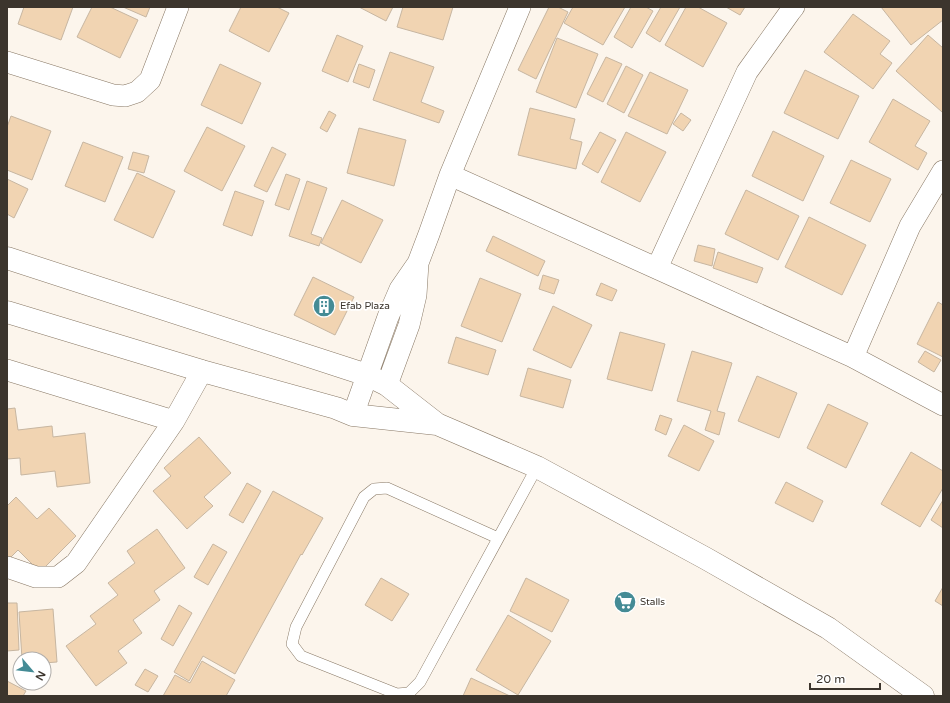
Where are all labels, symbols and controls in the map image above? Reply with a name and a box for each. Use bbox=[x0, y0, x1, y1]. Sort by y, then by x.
building icon: Efab Plaza bbox=[311, 293, 337, 319]
place label: Efab Plaza bbox=[340, 300, 390, 312]
supermarket icon: Stalls bbox=[612, 589, 638, 615]
place label: Stalls bbox=[640, 596, 665, 608]
north arrow bbox=[12, 651, 52, 691]
scale bar bbox=[810, 665, 880, 691]
text: N bbox=[33, 669, 48, 682]
text: 20 m bbox=[816, 672, 845, 686]

